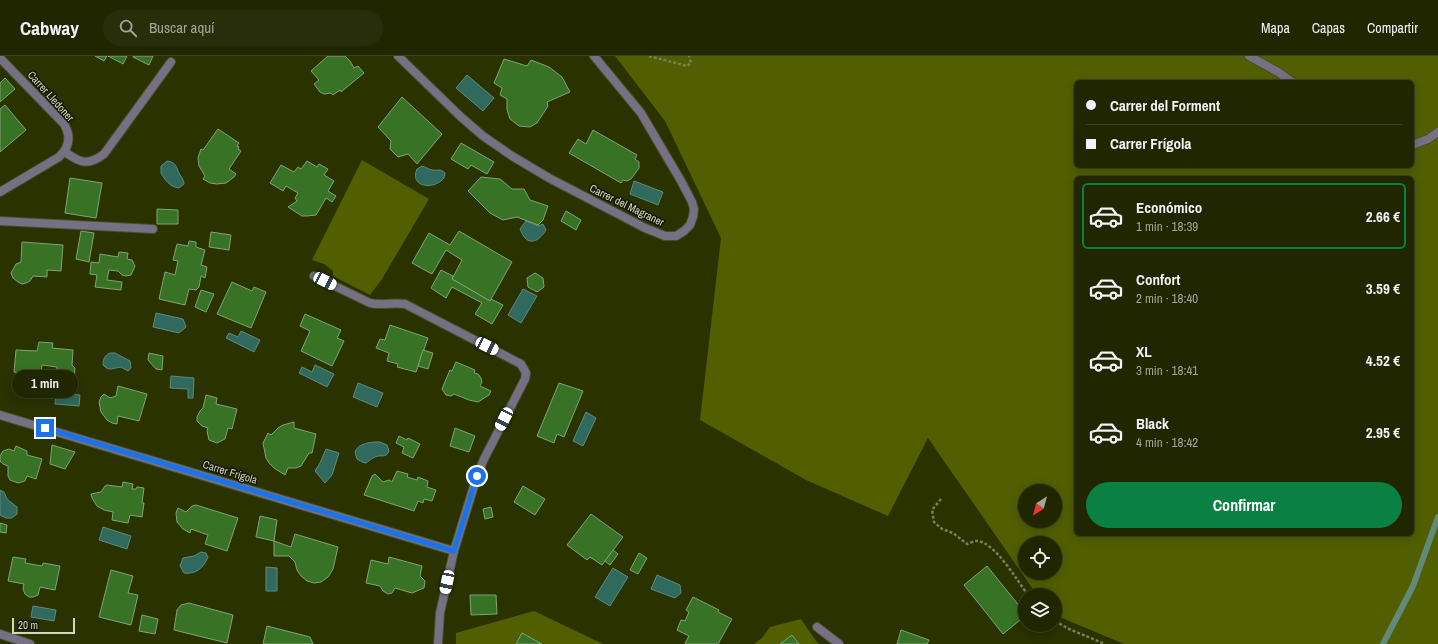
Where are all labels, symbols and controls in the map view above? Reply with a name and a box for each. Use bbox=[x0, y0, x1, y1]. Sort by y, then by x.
search box bbox=[103, 10, 383, 46]
text: Cabway bbox=[20, 15, 79, 41]
icon: search bbox=[117, 17, 139, 39]
text: Buscar aquí bbox=[149, 17, 215, 38]
text: Mapa bbox=[1261, 19, 1290, 37]
text: Capas bbox=[1312, 19, 1345, 37]
text: Compartir bbox=[1367, 19, 1418, 37]
street label: Carrer Lledoner bbox=[25, 68, 77, 124]
text: Carrer del Forment bbox=[1110, 95, 1220, 116]
text: Carrer Frígola bbox=[1110, 133, 1191, 154]
street label: Carrer del Magraner bbox=[587, 181, 667, 229]
text: Económico bbox=[1136, 197, 1202, 218]
icon: car bbox=[1088, 198, 1124, 234]
text: 2.66 € bbox=[1366, 206, 1400, 227]
text: 1 min · 18:39 bbox=[1136, 218, 1198, 235]
text: Confort bbox=[1136, 269, 1180, 290]
car bbox=[312, 270, 338, 292]
icon: car bbox=[1088, 270, 1124, 306]
text: 3.59 € bbox=[1366, 278, 1400, 299]
text: 2 min · 18:40 bbox=[1136, 290, 1198, 307]
car bbox=[474, 335, 500, 357]
text: XL bbox=[1136, 341, 1152, 362]
icon: car bbox=[1088, 342, 1124, 378]
text: 4.52 € bbox=[1366, 350, 1400, 371]
text: 3 min · 18:41 bbox=[1136, 362, 1198, 379]
callout: 1 min bbox=[12, 370, 78, 398]
text: 1 min bbox=[31, 375, 59, 392]
car bbox=[493, 406, 515, 432]
text: Black bbox=[1136, 413, 1169, 434]
icon: car bbox=[1088, 414, 1124, 450]
route end bbox=[36, 419, 54, 437]
text: 2.95 € bbox=[1366, 422, 1400, 443]
text: 4 min · 18:42 bbox=[1136, 434, 1198, 451]
street label: Carrer Frígola bbox=[201, 457, 259, 487]
route start bbox=[468, 467, 486, 485]
button: Confirmar bbox=[1086, 482, 1402, 528]
north arrow bbox=[1018, 484, 1062, 528]
map controls bbox=[1018, 484, 1062, 632]
button: locate bbox=[1018, 536, 1062, 580]
car bbox=[439, 569, 455, 595]
button: layers bbox=[1018, 588, 1062, 632]
scale bar bbox=[12, 616, 75, 635]
text: 20 m bbox=[18, 618, 38, 632]

